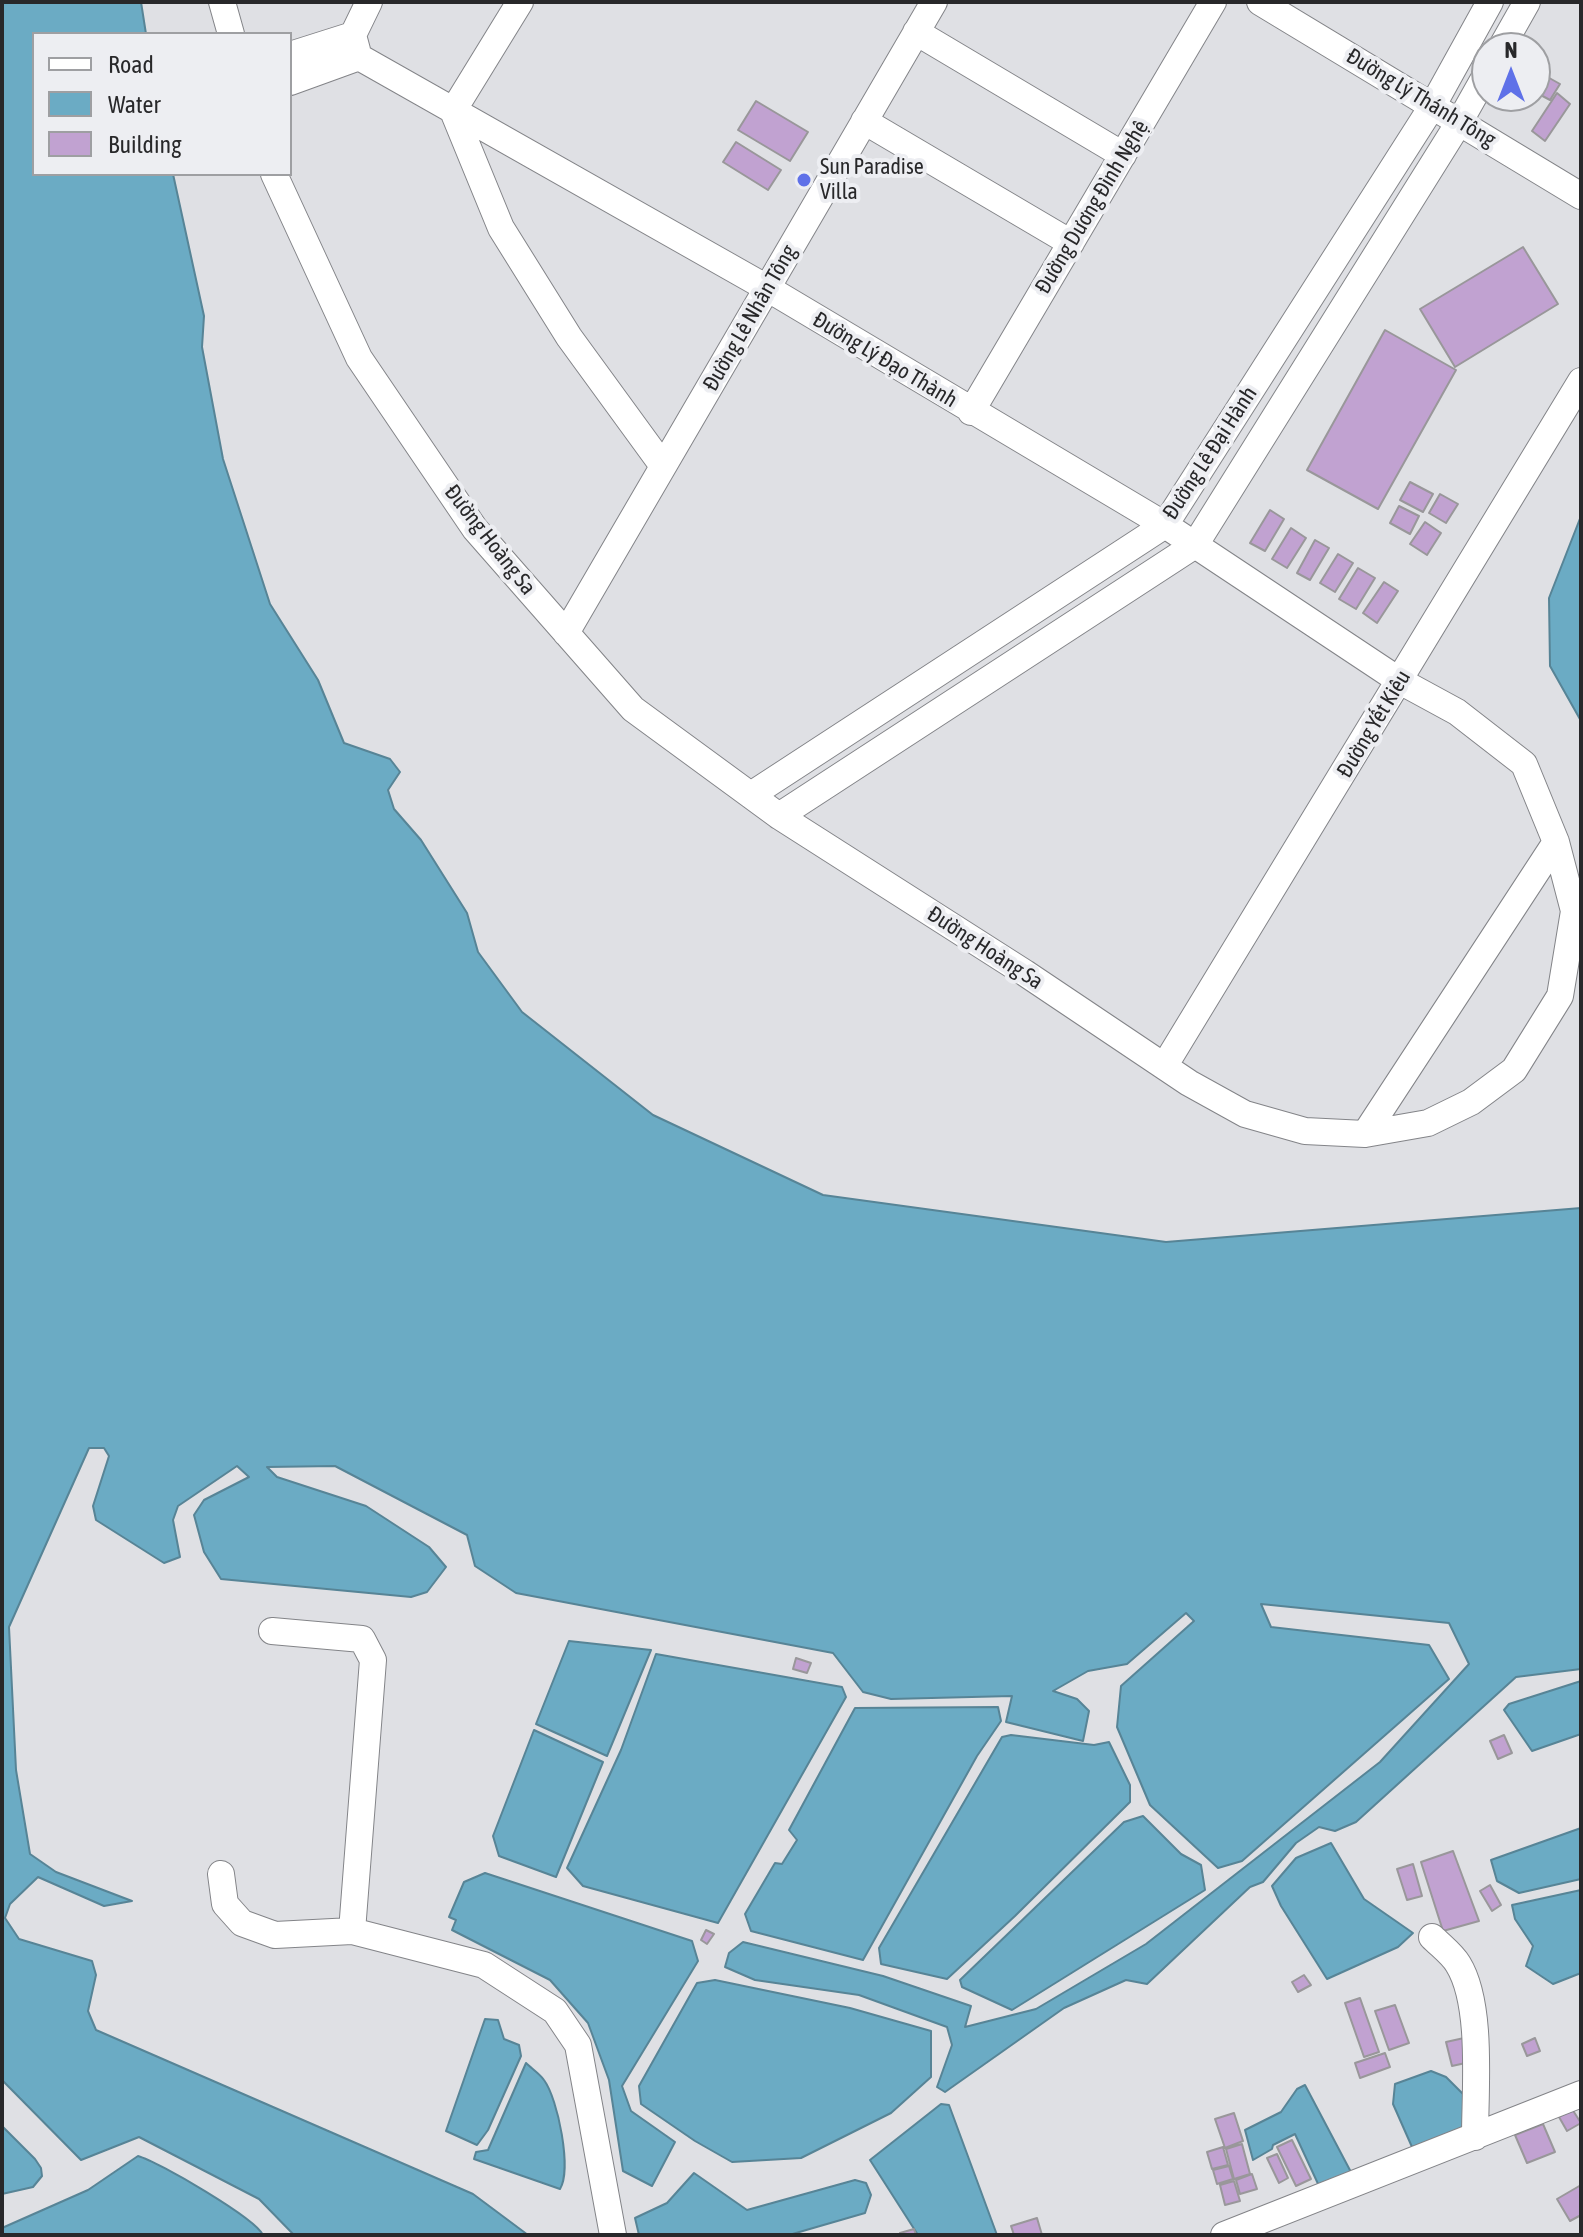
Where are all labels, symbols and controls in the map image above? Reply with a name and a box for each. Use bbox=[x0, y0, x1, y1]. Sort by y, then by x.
legend bbox=[32, 32, 292, 176]
north arrow bbox=[1471, 32, 1551, 112]
text: N bbox=[1505, 37, 1517, 63]
street label: Đường Lý Thánh Tông bbox=[1341, 43, 1501, 153]
text: Road bbox=[108, 51, 154, 78]
text: Water bbox=[108, 91, 161, 118]
street label: Đường Dương Đình Nghệ bbox=[1030, 115, 1154, 299]
text: Building bbox=[108, 131, 181, 158]
place label: Sun Paradise Villa bbox=[820, 154, 924, 206]
marker: Sun Paradise Villa bbox=[795, 171, 813, 189]
street label: Đường Lê Nhân Tông bbox=[697, 240, 803, 396]
street label: Đường Lý Đạo Thành bbox=[808, 307, 962, 413]
street label: Đường Lê Đại Hành bbox=[1157, 382, 1263, 524]
street label: Đường Hoàng Sa bbox=[439, 480, 541, 600]
street label: Đường Yết Kiêu bbox=[1332, 665, 1416, 783]
street label: Đường Hoàng Sa bbox=[922, 901, 1048, 995]

